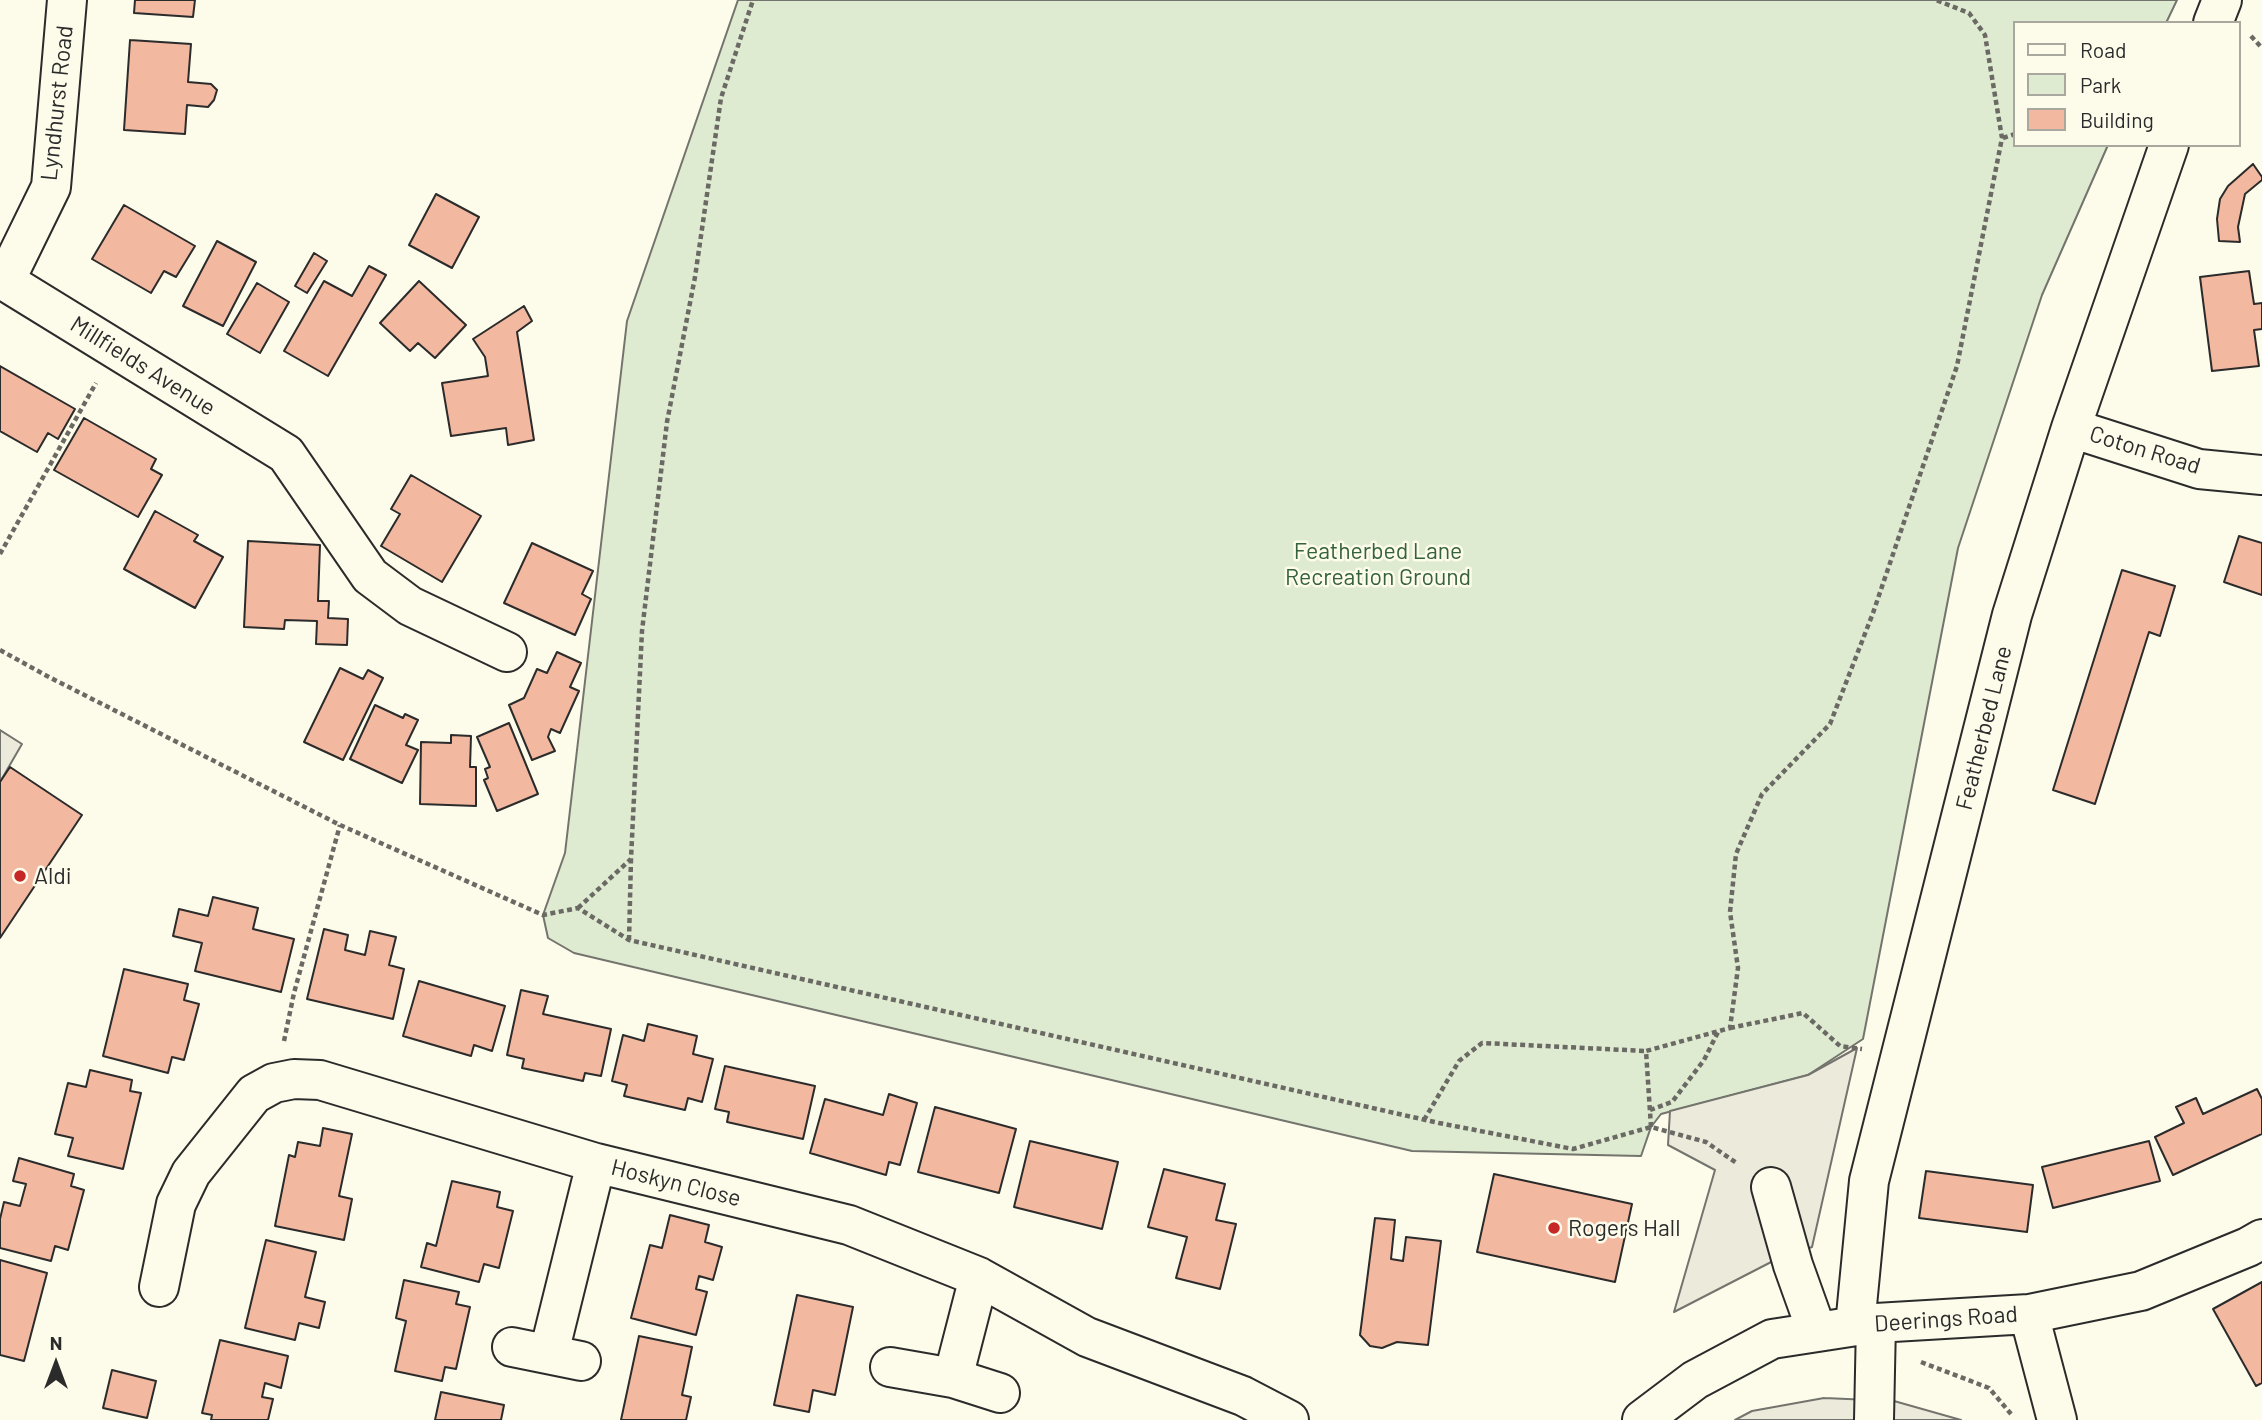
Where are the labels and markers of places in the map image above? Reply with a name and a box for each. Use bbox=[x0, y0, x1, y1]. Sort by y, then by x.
place label: Aldi bbox=[34, 862, 72, 890]
marker: Aldi bbox=[12, 868, 28, 884]
place label: Rogers Hall bbox=[1568, 1214, 1680, 1242]
marker: Rogers Hall bbox=[1546, 1220, 1562, 1236]

